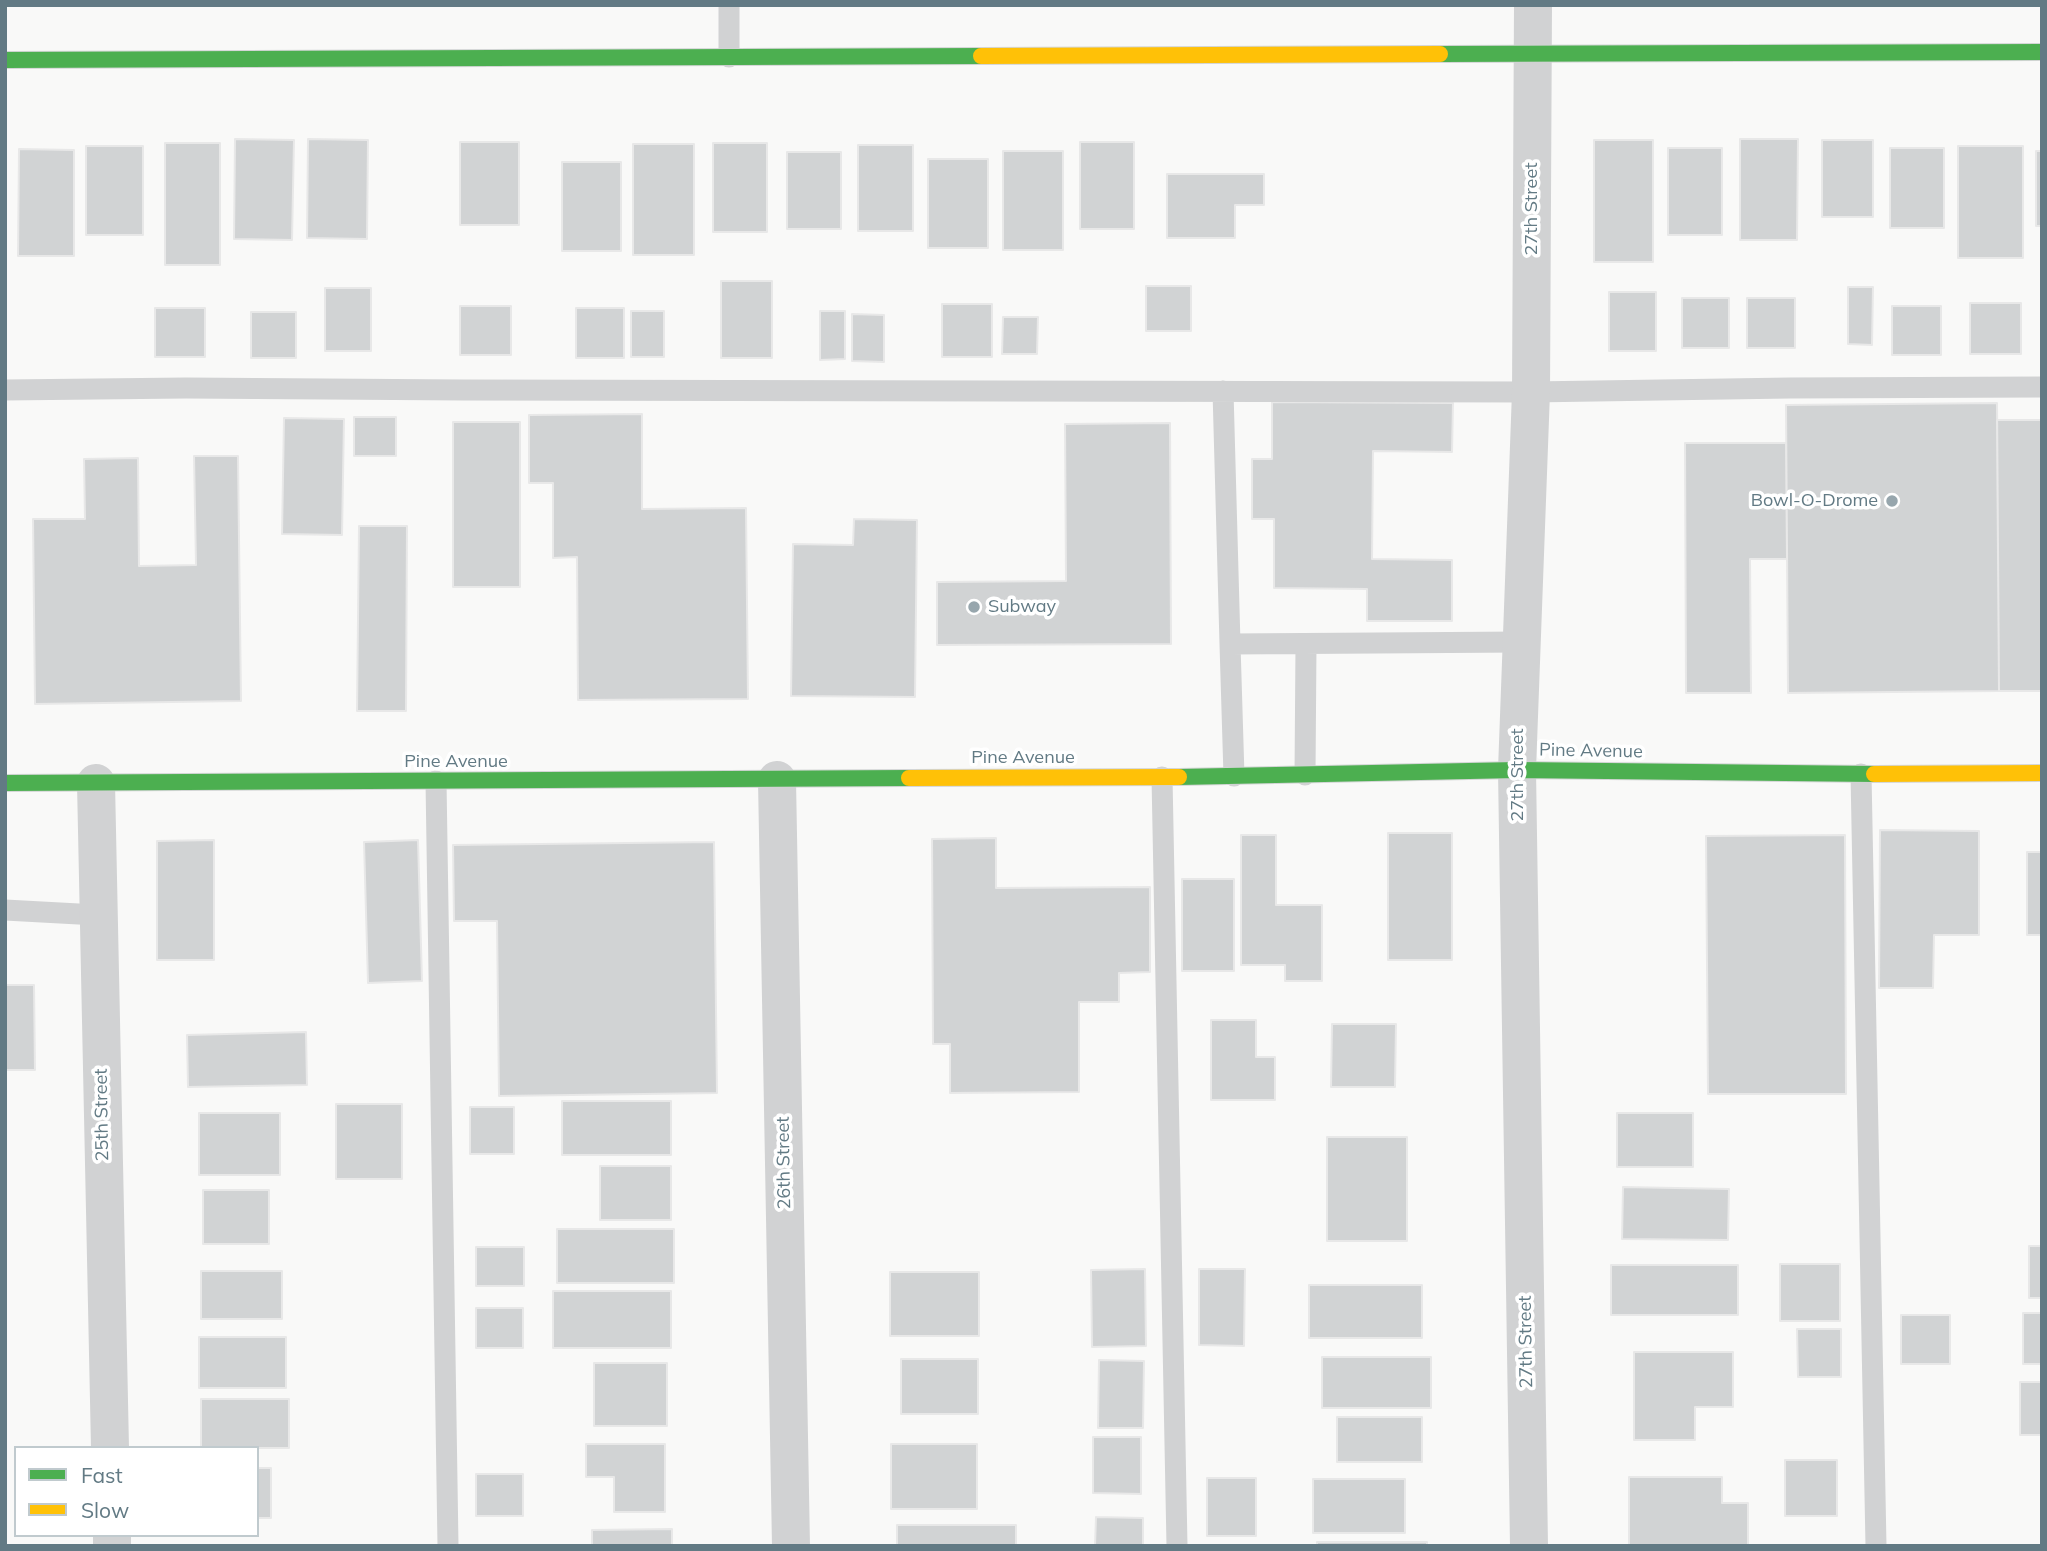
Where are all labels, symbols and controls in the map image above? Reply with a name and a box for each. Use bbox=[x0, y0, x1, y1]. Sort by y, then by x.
street label: 27th Street bbox=[1521, 163, 1543, 255]
place label: Bowl-O-Drome bbox=[1751, 490, 1878, 512]
marker: Bowl-O-Drome bbox=[1884, 493, 1900, 509]
place label: Subway bbox=[988, 596, 1056, 618]
marker: Subway bbox=[966, 599, 982, 615]
street label: 27th Street bbox=[1507, 729, 1529, 821]
street label: Pine Avenue bbox=[1539, 739, 1643, 763]
street label: Pine Avenue bbox=[971, 747, 1075, 769]
street label: Pine Avenue bbox=[404, 751, 508, 773]
street label: 25th Street bbox=[90, 1068, 114, 1162]
street label: 26th Street bbox=[772, 1116, 796, 1210]
street label: 27th Street bbox=[1514, 1295, 1538, 1389]
legend bbox=[14, 1446, 259, 1537]
text: Fast bbox=[81, 1462, 123, 1488]
text: Slow bbox=[81, 1497, 129, 1523]

